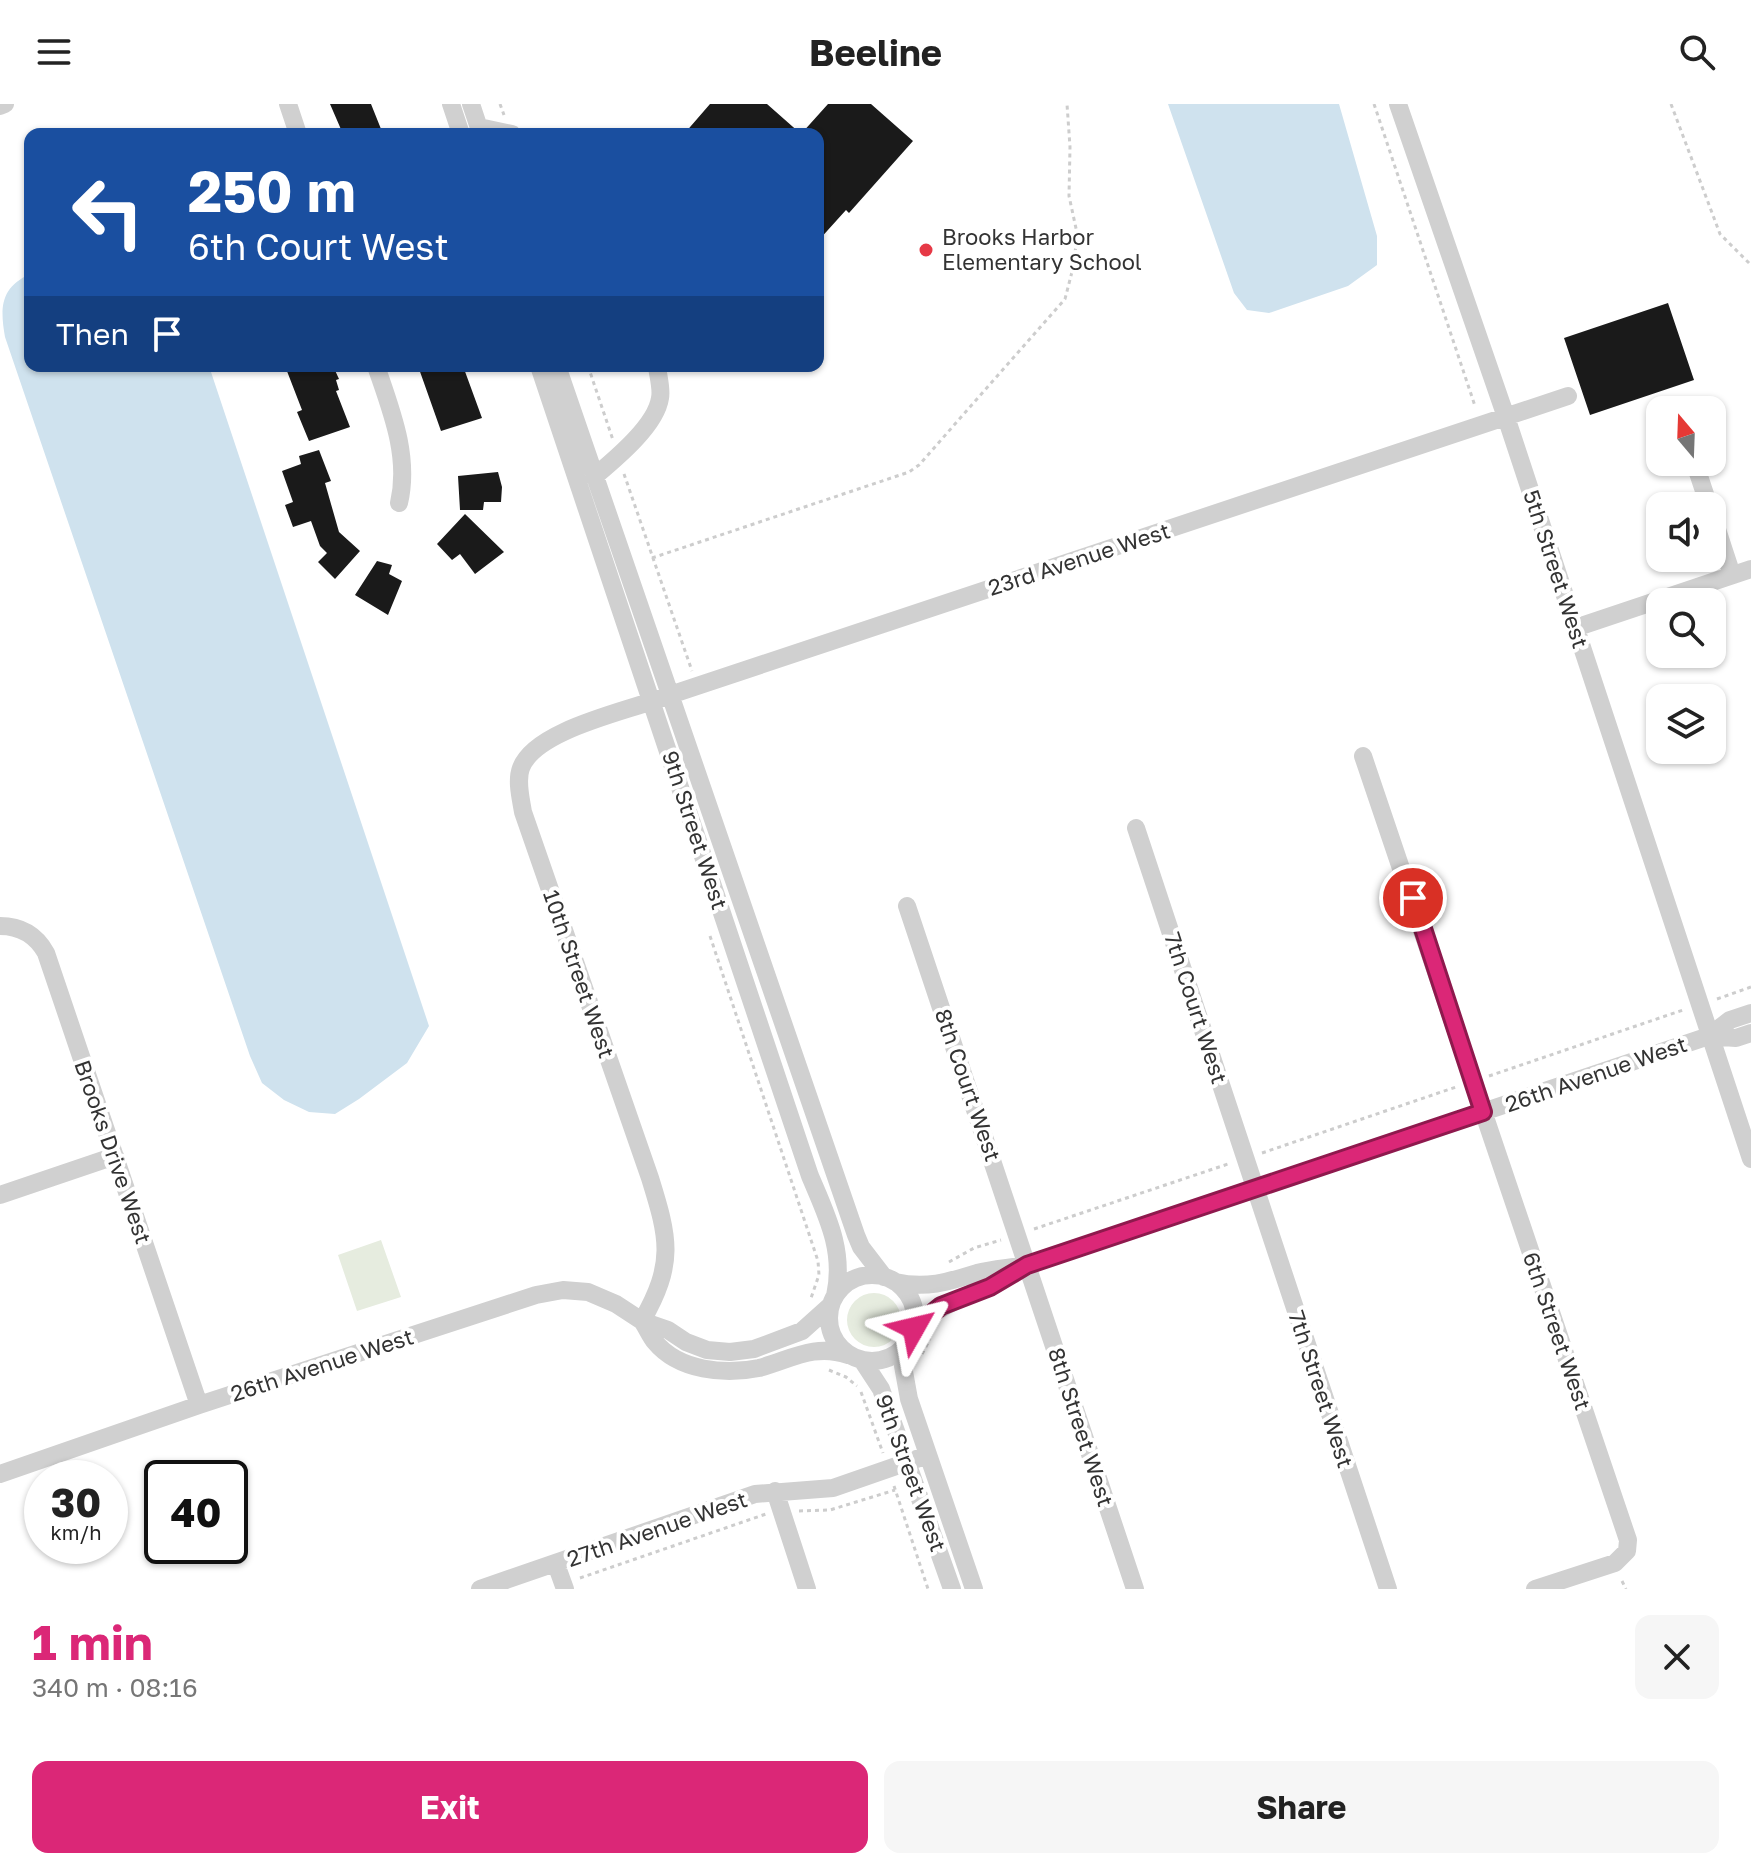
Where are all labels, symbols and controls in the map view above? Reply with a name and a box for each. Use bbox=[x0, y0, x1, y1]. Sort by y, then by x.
icon: menu bbox=[32, 30, 76, 74]
icon: search bbox=[1675, 30, 1719, 74]
text: Beeline bbox=[809, 31, 942, 74]
text: 250 m bbox=[188, 157, 356, 224]
icon: left bbox=[56, 160, 160, 264]
place label: Brooks Harbor Elementary School bbox=[942, 223, 1142, 275]
text: 6th Court West bbox=[188, 225, 449, 268]
marker: Brooks Harbor Elementary School bbox=[917, 241, 935, 259]
icon: arrive bbox=[145, 312, 189, 356]
text: Then bbox=[56, 316, 129, 352]
north arrow bbox=[1646, 396, 1726, 476]
map controls bbox=[1646, 396, 1726, 764]
street label: 5th Street West bbox=[1518, 486, 1595, 651]
button: sound bbox=[1646, 492, 1726, 572]
street label: 23rd Avenue West bbox=[984, 516, 1173, 601]
button: search bbox=[1646, 588, 1726, 668]
button: layers bbox=[1646, 684, 1726, 764]
street label: 9th Street West bbox=[657, 747, 734, 913]
pin bbox=[1379, 864, 1447, 932]
icon: arrive bbox=[1391, 876, 1435, 920]
street label: 10th Street West bbox=[538, 886, 621, 1062]
street label: 7th Court West bbox=[1159, 929, 1234, 1087]
street label: 8th Court West bbox=[930, 1005, 1007, 1165]
street label: 26th Avenue West bbox=[1501, 1030, 1690, 1117]
street label: Brooks Drive West bbox=[69, 1056, 158, 1247]
street label: 6th Street West bbox=[1518, 1248, 1597, 1413]
position arrow bbox=[872, 1286, 956, 1370]
street label: 7th Street West bbox=[1283, 1307, 1360, 1471]
street label: 26th Avenue West bbox=[227, 1322, 417, 1407]
street label: 8th Street West bbox=[1043, 1344, 1120, 1510]
street label: 9th Street West bbox=[871, 1391, 952, 1555]
speed limit sign: 40 bbox=[144, 1460, 248, 1564]
text: 30 bbox=[51, 1478, 101, 1526]
street label: 27th Avenue West bbox=[563, 1485, 751, 1572]
text: km/h bbox=[51, 1520, 101, 1544]
text: 1 min bbox=[32, 1613, 153, 1671]
button: close bbox=[1635, 1615, 1719, 1699]
text: 340 m · 08:16 bbox=[32, 1672, 198, 1703]
button: Exit bbox=[32, 1761, 868, 1853]
button: Share bbox=[884, 1761, 1719, 1853]

